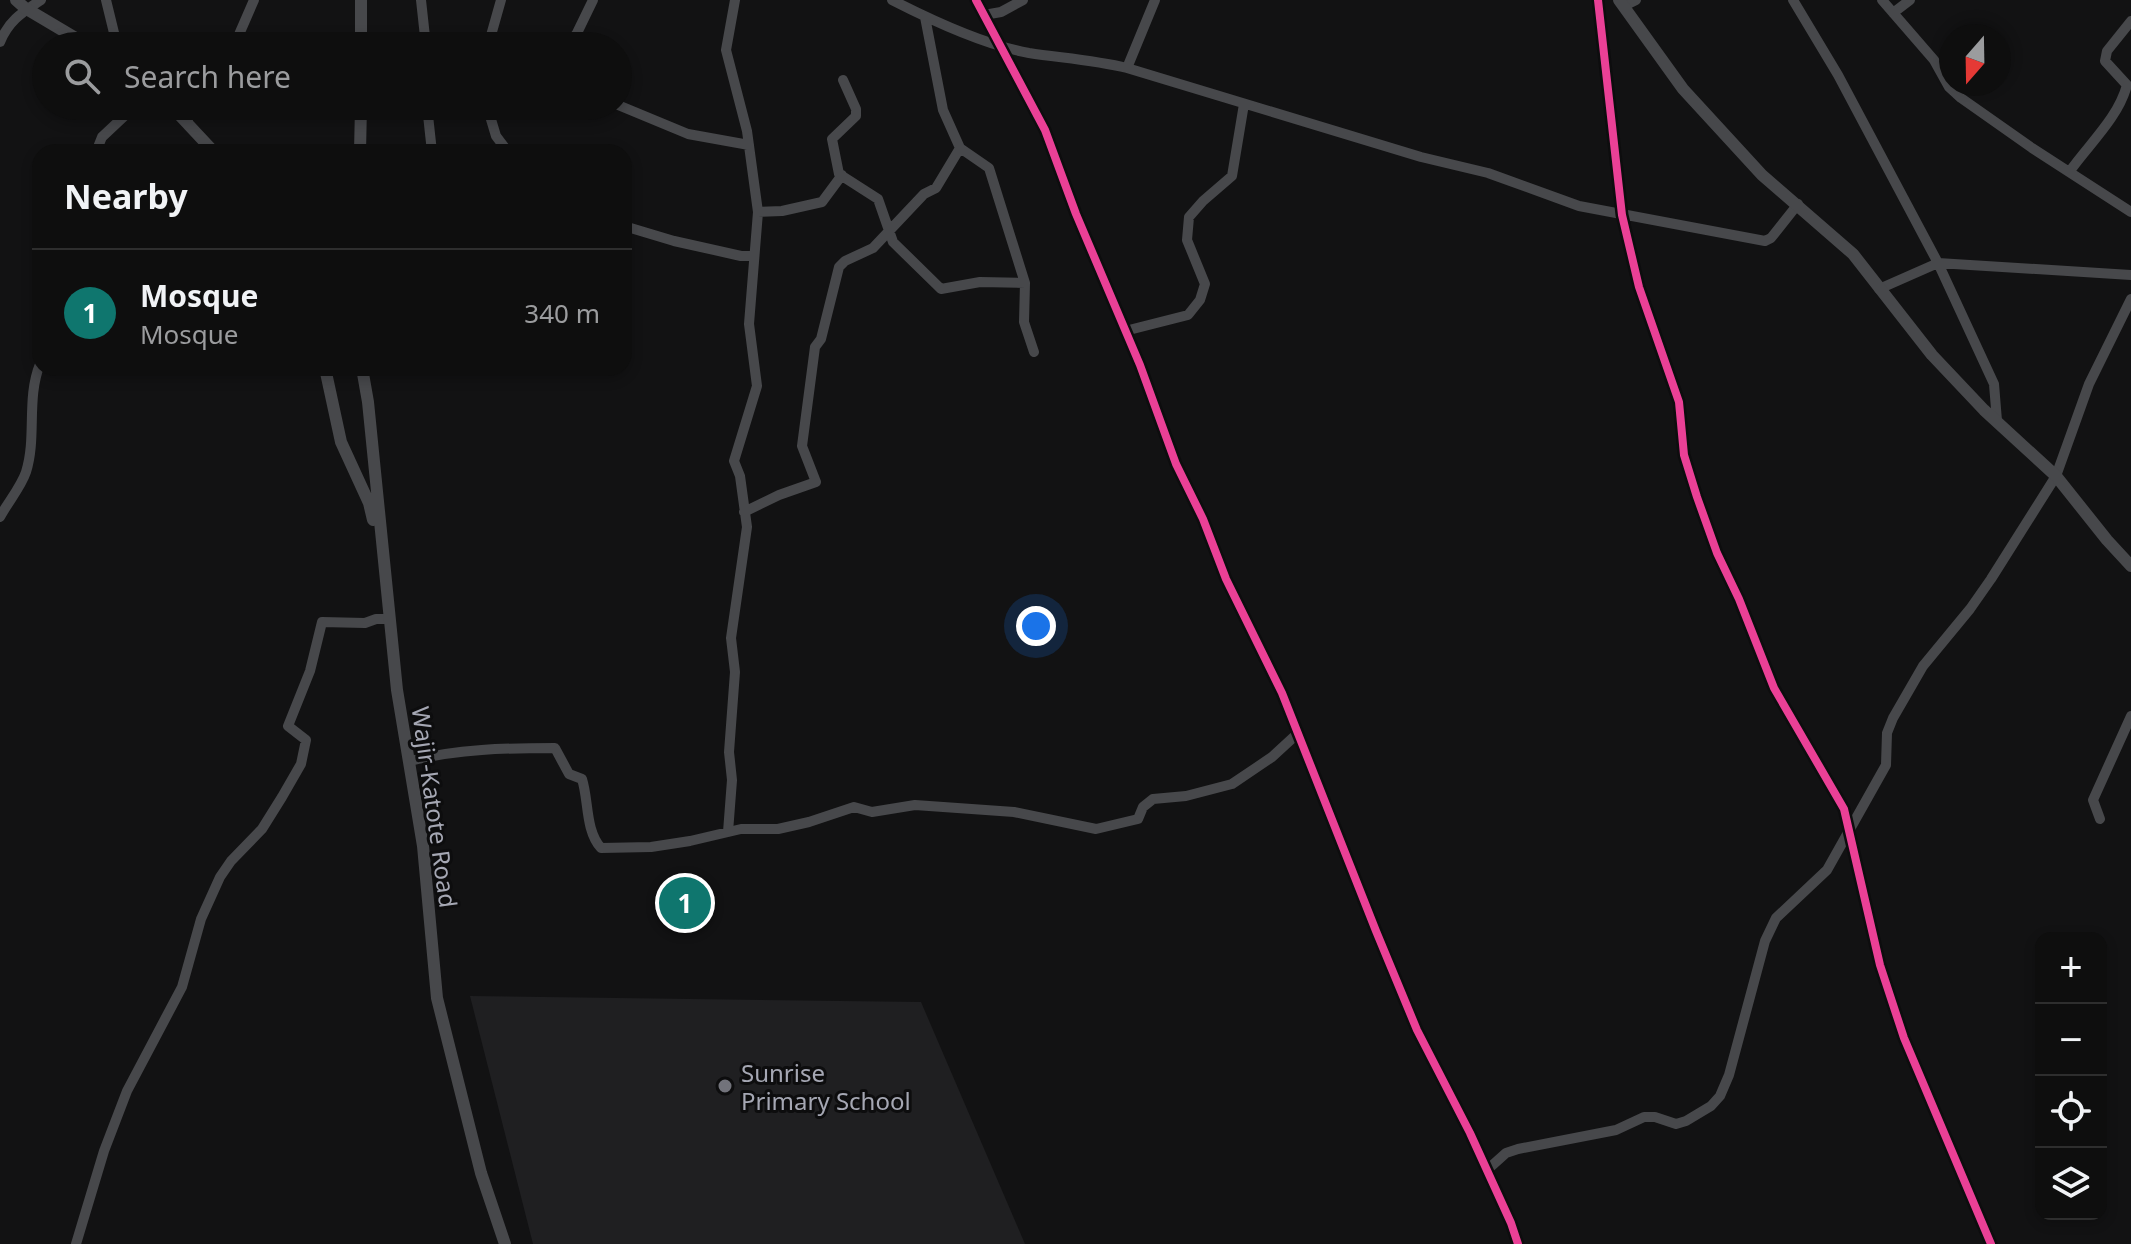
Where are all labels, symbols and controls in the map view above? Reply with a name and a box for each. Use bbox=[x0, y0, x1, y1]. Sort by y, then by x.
north arrow bbox=[1939, 24, 2011, 96]
search box bbox=[32, 32, 632, 120]
icon: search bbox=[60, 54, 104, 98]
text: Search here bbox=[124, 56, 291, 97]
text: Nearby bbox=[64, 173, 188, 219]
text: Mosque bbox=[140, 275, 258, 316]
text: 1 bbox=[83, 295, 97, 331]
text: 340 m bbox=[524, 295, 600, 331]
text: Mosque bbox=[140, 316, 239, 352]
your location bbox=[1016, 606, 1056, 646]
street label: Wajir-Katote Road bbox=[405, 704, 465, 910]
pin: 1 bbox=[659, 873, 711, 933]
map controls bbox=[2035, 932, 2107, 1220]
button: + bbox=[2035, 932, 2107, 1004]
button: − bbox=[2035, 1004, 2107, 1076]
place label: Sunrise Primary School bbox=[741, 1056, 911, 1117]
button: locate bbox=[2035, 1076, 2107, 1148]
marker: Sunrise Primary School bbox=[716, 1077, 734, 1095]
button: layers bbox=[2035, 1148, 2107, 1220]

